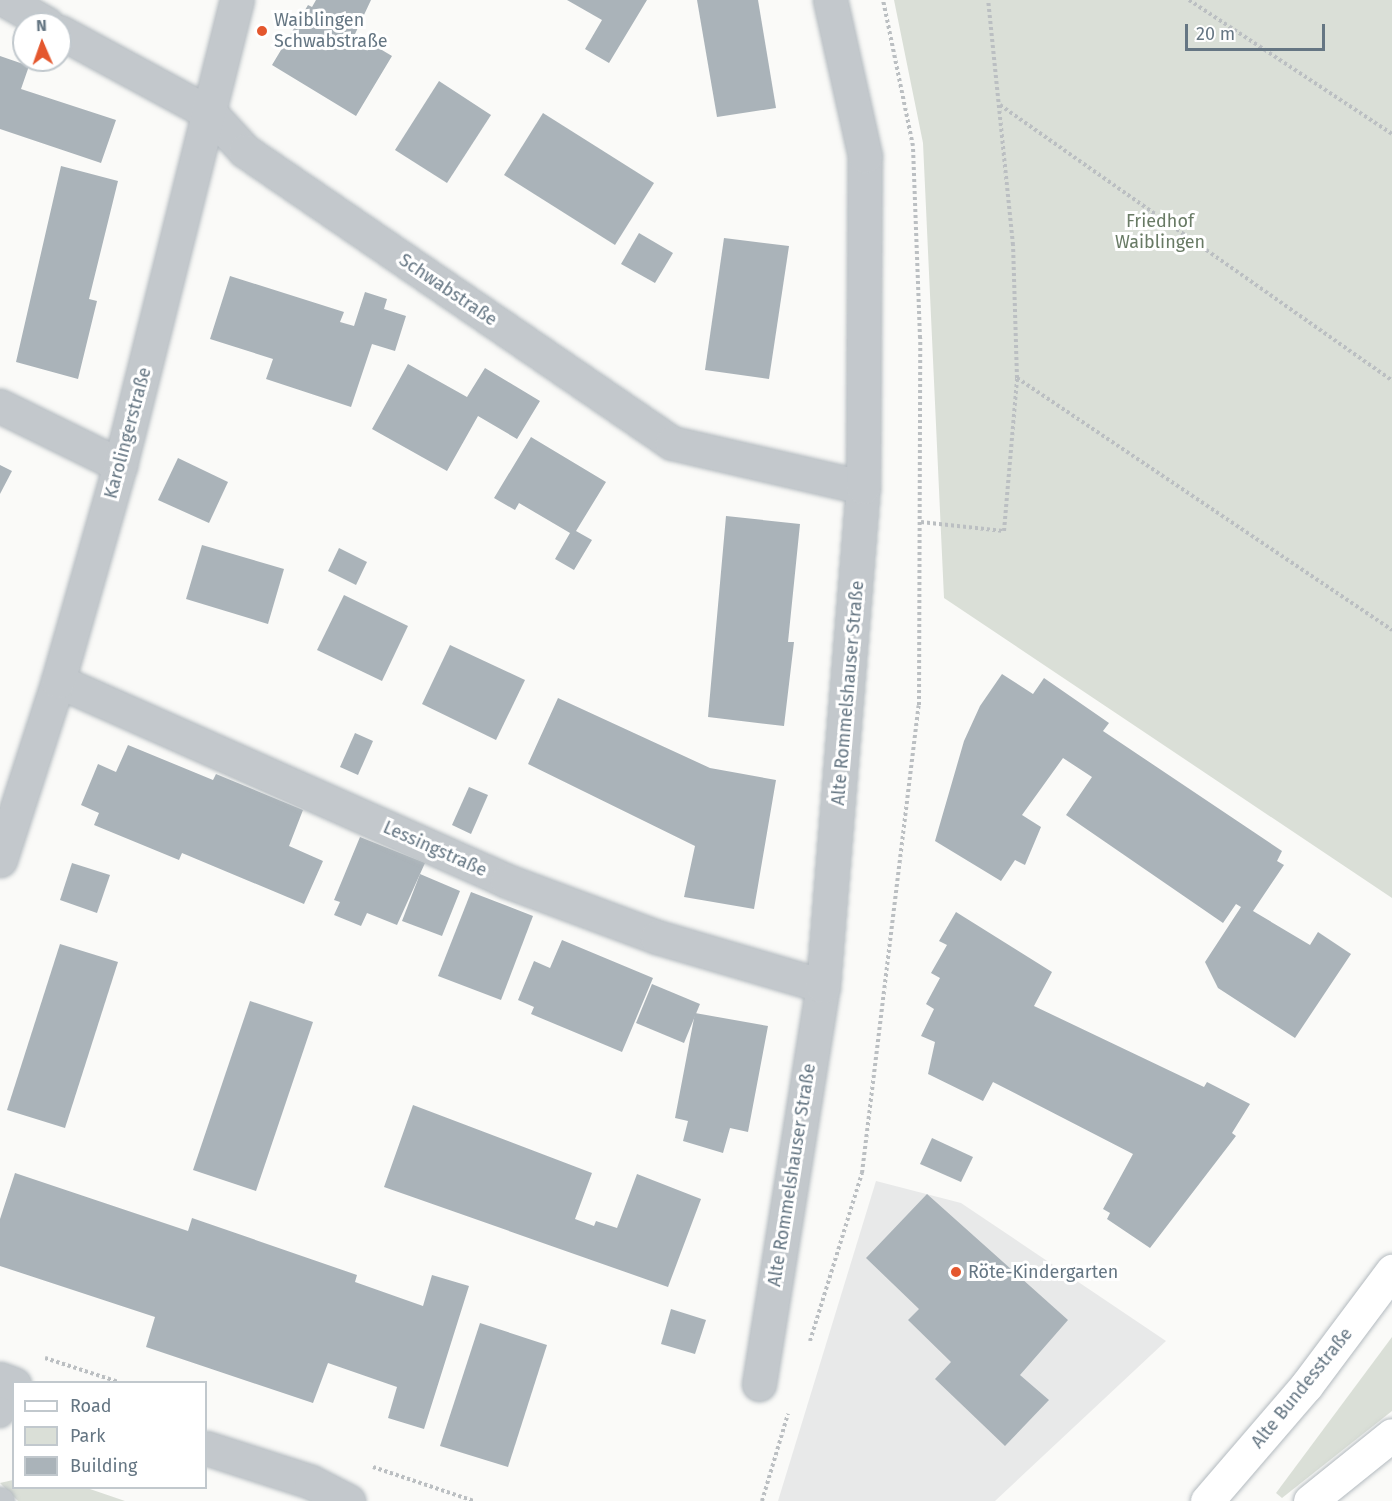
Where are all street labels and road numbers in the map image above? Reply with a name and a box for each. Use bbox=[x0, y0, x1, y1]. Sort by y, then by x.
street label: Schwabstraße bbox=[395, 249, 501, 331]
street label: Karolingerstraße bbox=[100, 365, 156, 501]
street label: Alte Rommelshauser Straße bbox=[827, 580, 869, 806]
street label: Lessingstraße bbox=[380, 816, 490, 882]
street label: Alte Rommelshauser Straße bbox=[764, 1062, 820, 1288]
street label: Alte Bundesstraße bbox=[1247, 1323, 1357, 1453]

